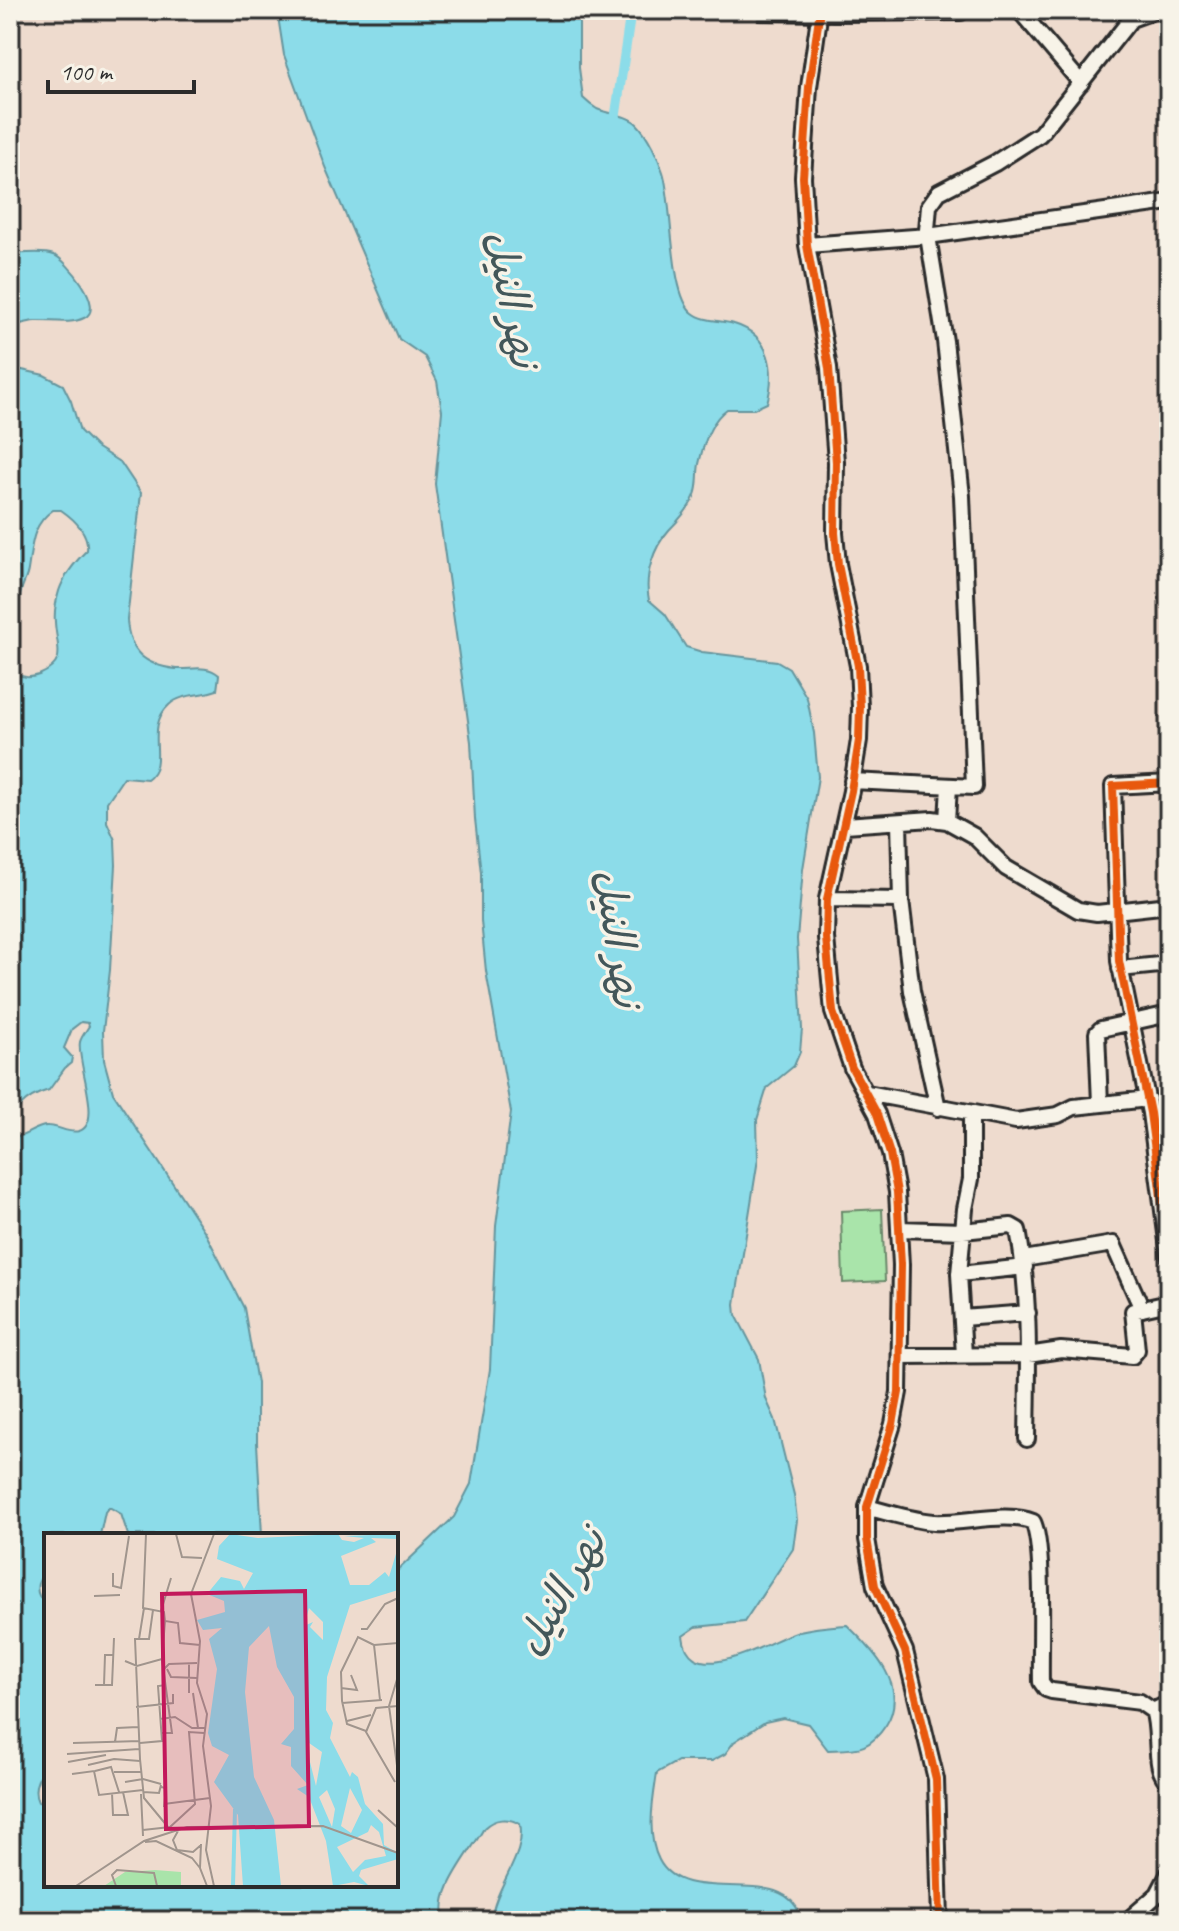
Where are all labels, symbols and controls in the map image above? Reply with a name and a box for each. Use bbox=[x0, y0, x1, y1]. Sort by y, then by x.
scale bar bbox=[48, 44, 194, 94]
text: 100 m bbox=[60, 57, 114, 87]
water label: نهر النيل bbox=[473, 226, 552, 376]
water label: نهر النيل bbox=[582, 866, 654, 1015]
water label: نهر النيل bbox=[503, 1515, 621, 1665]
inset map bbox=[44, 1533, 398, 1887]

